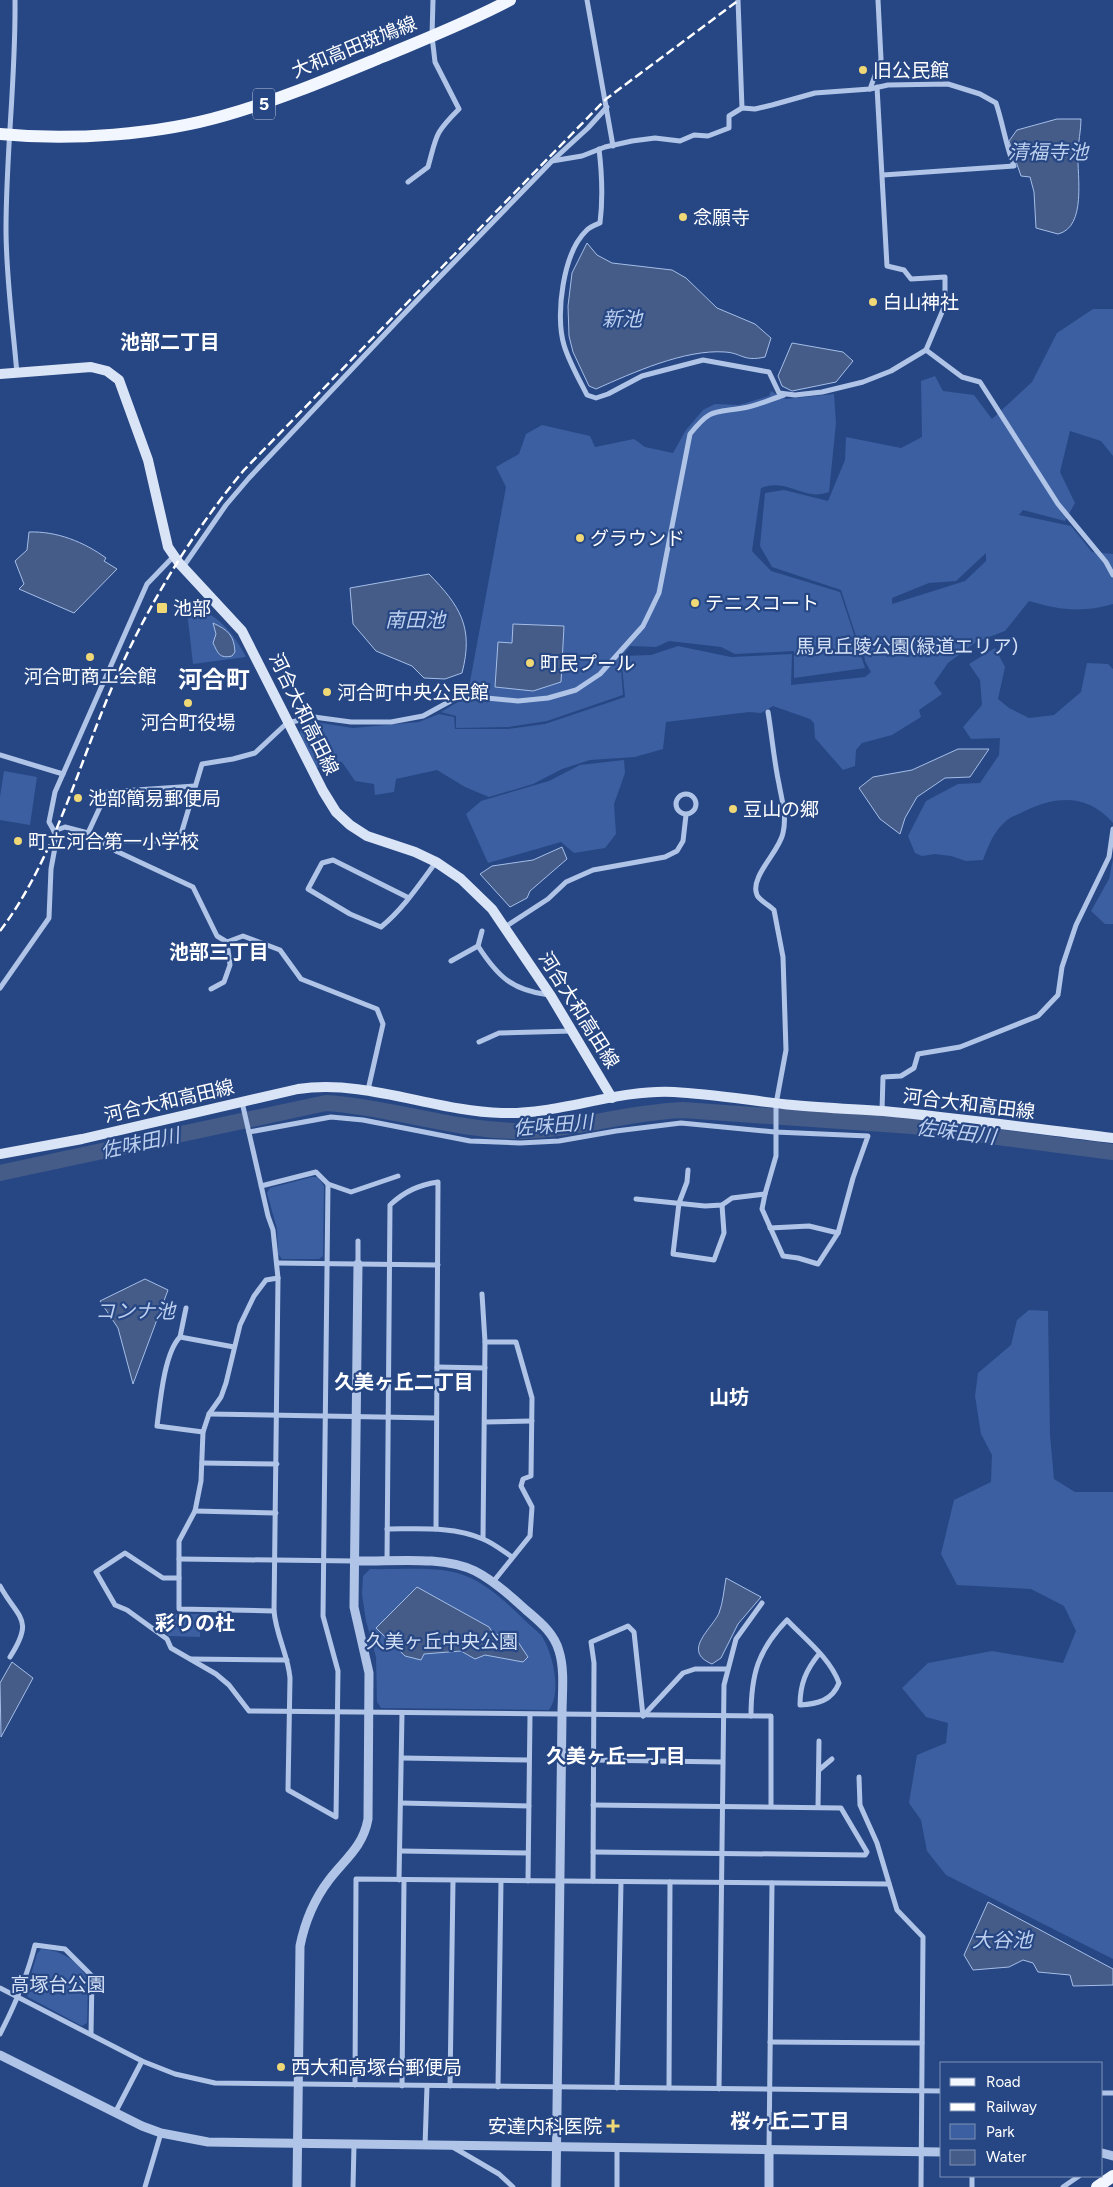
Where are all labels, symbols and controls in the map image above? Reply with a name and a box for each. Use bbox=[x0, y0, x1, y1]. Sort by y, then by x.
street label: 大和高田斑鳩線 bbox=[288, 11, 420, 83]
place label: 旧公民館 bbox=[873, 59, 949, 82]
marker: 旧公民館 bbox=[857, 64, 869, 76]
road number: 5 bbox=[253, 88, 275, 120]
water label: 清福寺池 bbox=[1008, 140, 1090, 164]
place label: 念願寺 bbox=[693, 206, 750, 229]
marker: 念願寺 bbox=[677, 211, 689, 223]
place label: 白山神社 bbox=[883, 291, 959, 314]
marker: 白山神社 bbox=[867, 296, 879, 308]
water label: 新池 bbox=[602, 307, 644, 331]
district label: 池部二丁目 bbox=[120, 330, 220, 354]
place label: グラウンド bbox=[590, 527, 685, 550]
marker: グラウンド bbox=[574, 532, 586, 544]
place label: テニスコート bbox=[705, 592, 819, 615]
place label: 池部 bbox=[173, 597, 211, 620]
marker: テニスコート bbox=[689, 597, 701, 609]
marker: 池部 bbox=[155, 601, 169, 615]
water label: 南田池 bbox=[385, 608, 447, 632]
park label: 馬見丘陵公園(緑道エリア) bbox=[796, 635, 1018, 658]
street label: 河合大和高田線 bbox=[265, 649, 343, 779]
marker: 河合町商工会館 bbox=[84, 651, 96, 663]
place label: 町民プール bbox=[540, 652, 635, 675]
marker: 町民プール bbox=[524, 657, 536, 669]
place label: 河合町商工会館 bbox=[23, 665, 157, 688]
district label: 河合町 bbox=[178, 665, 250, 694]
place label: 河合町中央公民館 bbox=[337, 681, 489, 704]
marker: 河合町中央公民館 bbox=[321, 686, 333, 698]
marker: 河合町役場 bbox=[182, 697, 194, 709]
place label: 河合町役場 bbox=[140, 711, 236, 734]
place label: 池部簡易郵便局 bbox=[88, 787, 221, 810]
marker: 池部簡易郵便局 bbox=[72, 792, 84, 804]
place label: 豆山の郷 bbox=[743, 798, 819, 821]
marker: 豆山の郷 bbox=[727, 803, 739, 815]
place label: 町立河合第一小学校 bbox=[28, 830, 199, 853]
marker: 町立河合第一小学校 bbox=[12, 835, 24, 847]
district label: 池部三丁目 bbox=[169, 940, 269, 964]
street label: 河合大和高田線 bbox=[534, 948, 624, 1072]
street label: 河合大和高田線 bbox=[102, 1075, 236, 1127]
street label: 河合大和高田線 bbox=[902, 1084, 1036, 1124]
water label: 佐味田川 bbox=[512, 1109, 596, 1140]
water label: 佐味田川 bbox=[915, 1115, 999, 1149]
water label: 佐味田川 bbox=[98, 1123, 184, 1163]
water label: コンナ池 bbox=[95, 1299, 177, 1323]
district label: 久美ヶ丘二丁目 bbox=[334, 1370, 474, 1394]
district label: 山坊 bbox=[709, 1385, 749, 1409]
district label: 彩りの杜 bbox=[155, 1611, 235, 1635]
park label: 久美ヶ丘中央公園 bbox=[366, 1630, 518, 1653]
district label: 久美ヶ丘一丁目 bbox=[546, 1744, 686, 1768]
water label: 大谷池 bbox=[972, 1928, 1034, 1952]
park label: 高塚台公園 bbox=[10, 1973, 106, 1996]
place label: 西大和高塚台郵便局 bbox=[291, 2056, 462, 2079]
marker: 西大和高塚台郵便局 bbox=[275, 2061, 287, 2073]
legend bbox=[940, 2062, 1103, 2177]
text: Road bbox=[986, 2073, 1021, 2091]
text: Railway bbox=[986, 2098, 1037, 2116]
district label: 桜ヶ丘二丁目 bbox=[730, 2109, 850, 2133]
place label: 安達内科医院 bbox=[488, 2115, 602, 2138]
marker: 安達内科医院 bbox=[606, 2119, 620, 2133]
text: Park bbox=[986, 2123, 1015, 2141]
text: Water bbox=[986, 2148, 1026, 2166]

